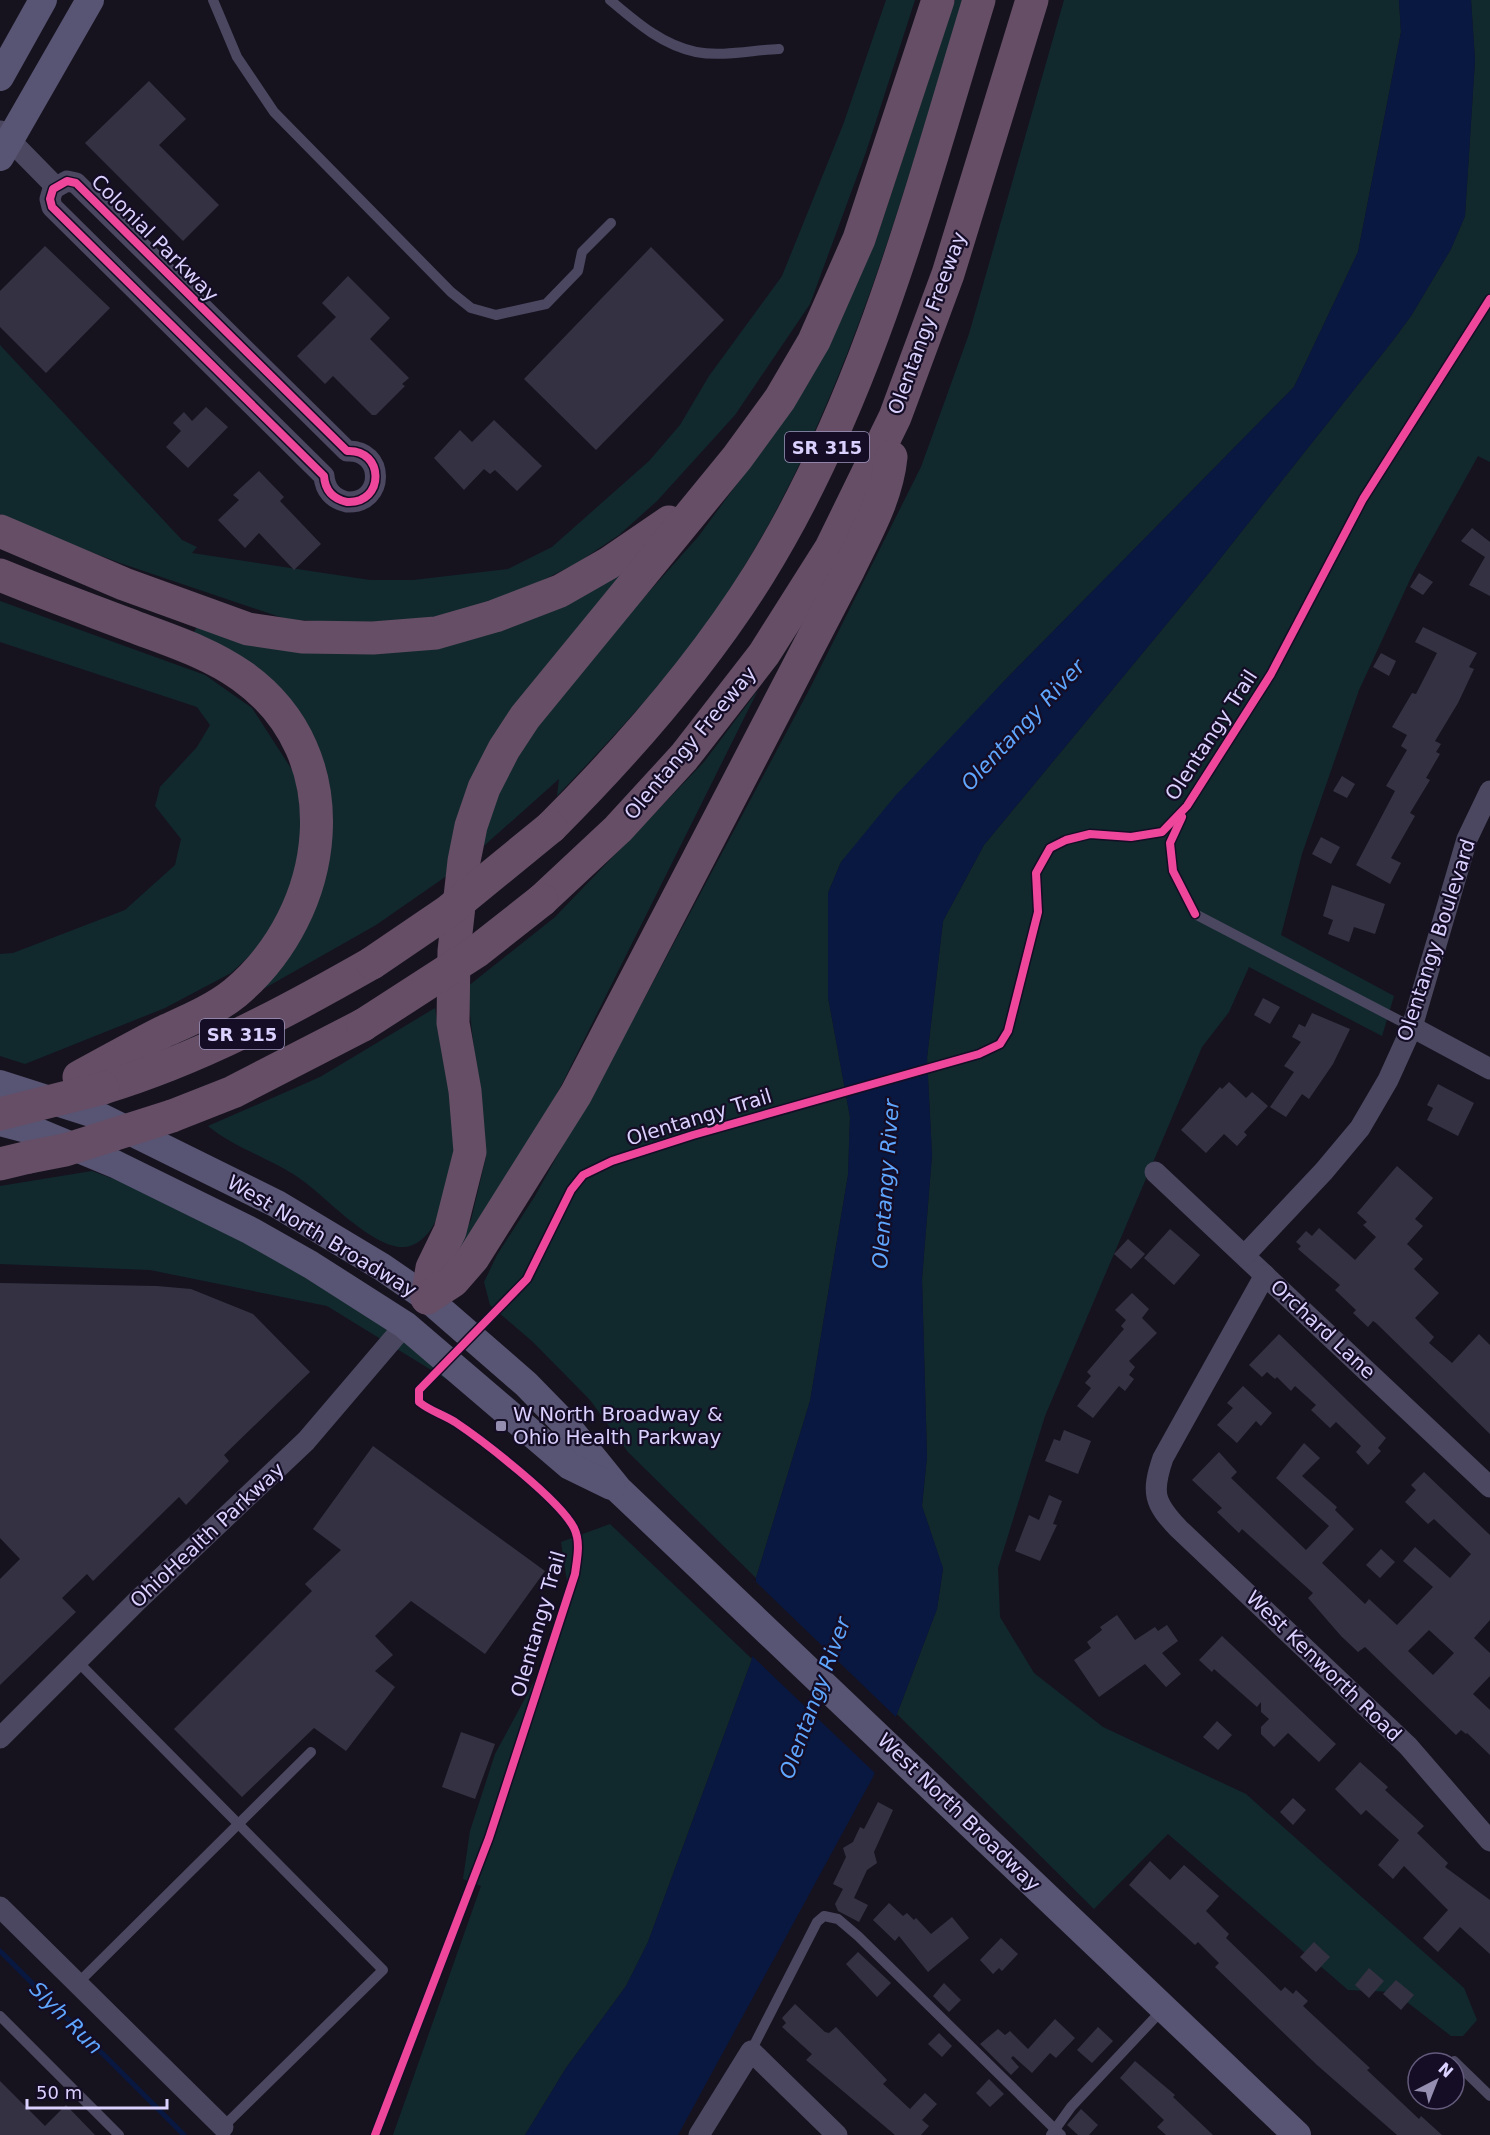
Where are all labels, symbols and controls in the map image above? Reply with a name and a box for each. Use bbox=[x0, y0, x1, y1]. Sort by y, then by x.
street label: Colonial Parkway bbox=[86, 169, 224, 307]
street label: Olentangy Freeway bbox=[883, 228, 971, 418]
road number: SR 315 bbox=[785, 432, 869, 462]
water label: Olentangy River bbox=[956, 654, 1091, 795]
street label: Olentangy Freeway bbox=[619, 661, 761, 825]
street label: Olentangy Trail bbox=[1160, 665, 1262, 805]
street label: Olentangy Boulevard bbox=[1392, 836, 1480, 1044]
road number: SR 315 bbox=[200, 1019, 284, 1049]
street label: Olentangy Trail bbox=[623, 1083, 775, 1151]
water label: Olentangy River bbox=[868, 1097, 904, 1270]
street label: West North Broadway bbox=[223, 1170, 421, 1302]
street label: Orchard Lane bbox=[1266, 1274, 1380, 1384]
place label: W North Broadway & Ohio Health Parkway bbox=[513, 1402, 723, 1449]
marker: W North Broadway & Ohio Health Parkway bbox=[494, 1419, 508, 1433]
street label: OhioHealth Parkway bbox=[125, 1457, 289, 1613]
street label: Olentangy Trail bbox=[506, 1548, 570, 1700]
street label: West Kenworth Road bbox=[1241, 1586, 1407, 1746]
water label: Olentangy River bbox=[775, 1613, 856, 1782]
street label: West North Broadway bbox=[873, 1728, 1045, 1896]
water label: Slyh Run bbox=[25, 1977, 107, 2059]
north arrow bbox=[1406, 2051, 1466, 2111]
text: N bbox=[1434, 2059, 1457, 2082]
scale bar bbox=[27, 2072, 166, 2110]
text: 50 m bbox=[36, 2082, 82, 2103]

